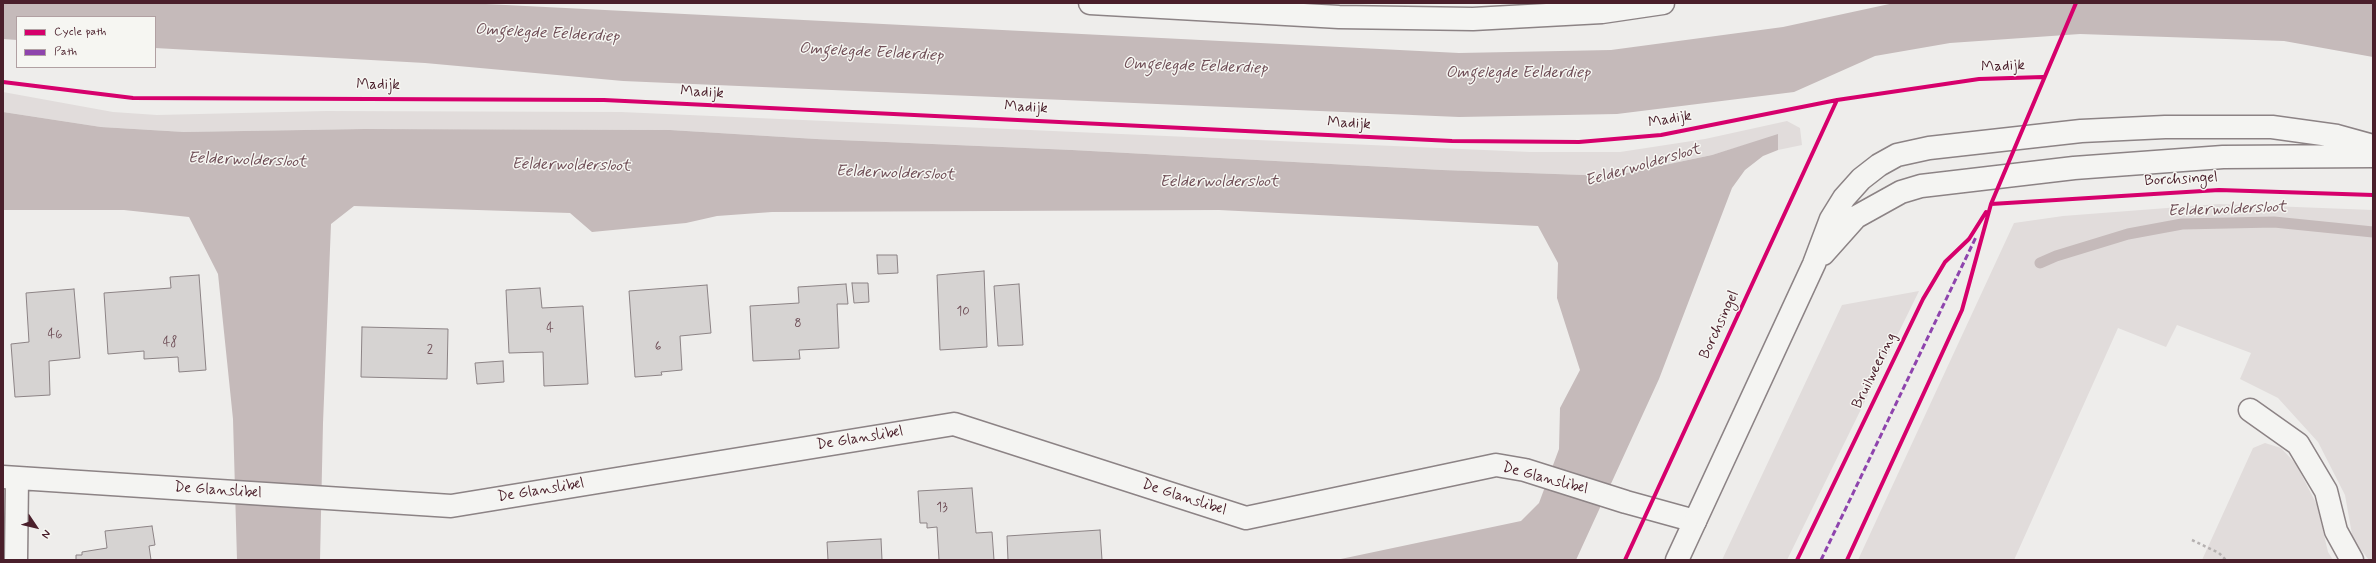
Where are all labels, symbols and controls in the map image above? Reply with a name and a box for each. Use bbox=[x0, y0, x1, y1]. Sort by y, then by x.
legend bbox=[16, 16, 156, 68]
water label: Omgelegde Eelderdiep bbox=[474, 21, 620, 47]
text: Cycle path bbox=[54, 24, 106, 40]
water label: Omgelegde Eelderdiep bbox=[798, 40, 944, 66]
text: Path bbox=[54, 44, 77, 60]
water label: Omgelegde Eelderdiep bbox=[1122, 55, 1268, 79]
street label: Madijk bbox=[1981, 57, 2025, 77]
water label: Omgelegde Eelderdiep bbox=[1446, 64, 1590, 84]
street label: Madijk bbox=[356, 77, 400, 95]
street label: Madijk bbox=[680, 83, 724, 103]
street label: Madijk bbox=[1004, 98, 1048, 118]
street label: Madijk bbox=[1647, 107, 1693, 133]
street label: Madijk bbox=[1327, 114, 1371, 134]
water label: Eelderwoldersloot bbox=[1583, 140, 1703, 192]
water label: Eelderwoldersloot bbox=[187, 149, 307, 173]
water label: Eelderwoldersloot bbox=[511, 155, 631, 177]
water label: Eelderwoldersloot bbox=[835, 162, 955, 186]
street label: Borchsingel bbox=[2144, 169, 2218, 191]
water label: Eelderwoldersloot bbox=[1160, 173, 1278, 193]
water label: Eelderwoldersloot bbox=[2167, 198, 2287, 222]
street label: Borchsingel bbox=[1696, 288, 1744, 362]
house number: 10 bbox=[956, 304, 970, 320]
house number: 8 bbox=[794, 316, 802, 332]
house number: 4 bbox=[546, 321, 554, 337]
house number: 46 bbox=[48, 327, 62, 343]
street label: Bruilweering bbox=[1849, 330, 1901, 412]
house number: 48 bbox=[163, 335, 177, 351]
house number: 6 bbox=[655, 339, 661, 355]
house number: 2 bbox=[427, 342, 433, 358]
street label: De Glanslibel bbox=[815, 423, 905, 455]
street label: De Glanslibel bbox=[1500, 459, 1590, 499]
street label: De Glanslibel bbox=[496, 475, 586, 507]
street label: De Glanslibel bbox=[1140, 476, 1228, 520]
street label: De Glanslibel bbox=[174, 479, 262, 503]
house number: 13 bbox=[936, 500, 948, 516]
north arrow bbox=[16, 507, 56, 547]
text: N bbox=[38, 527, 54, 541]

